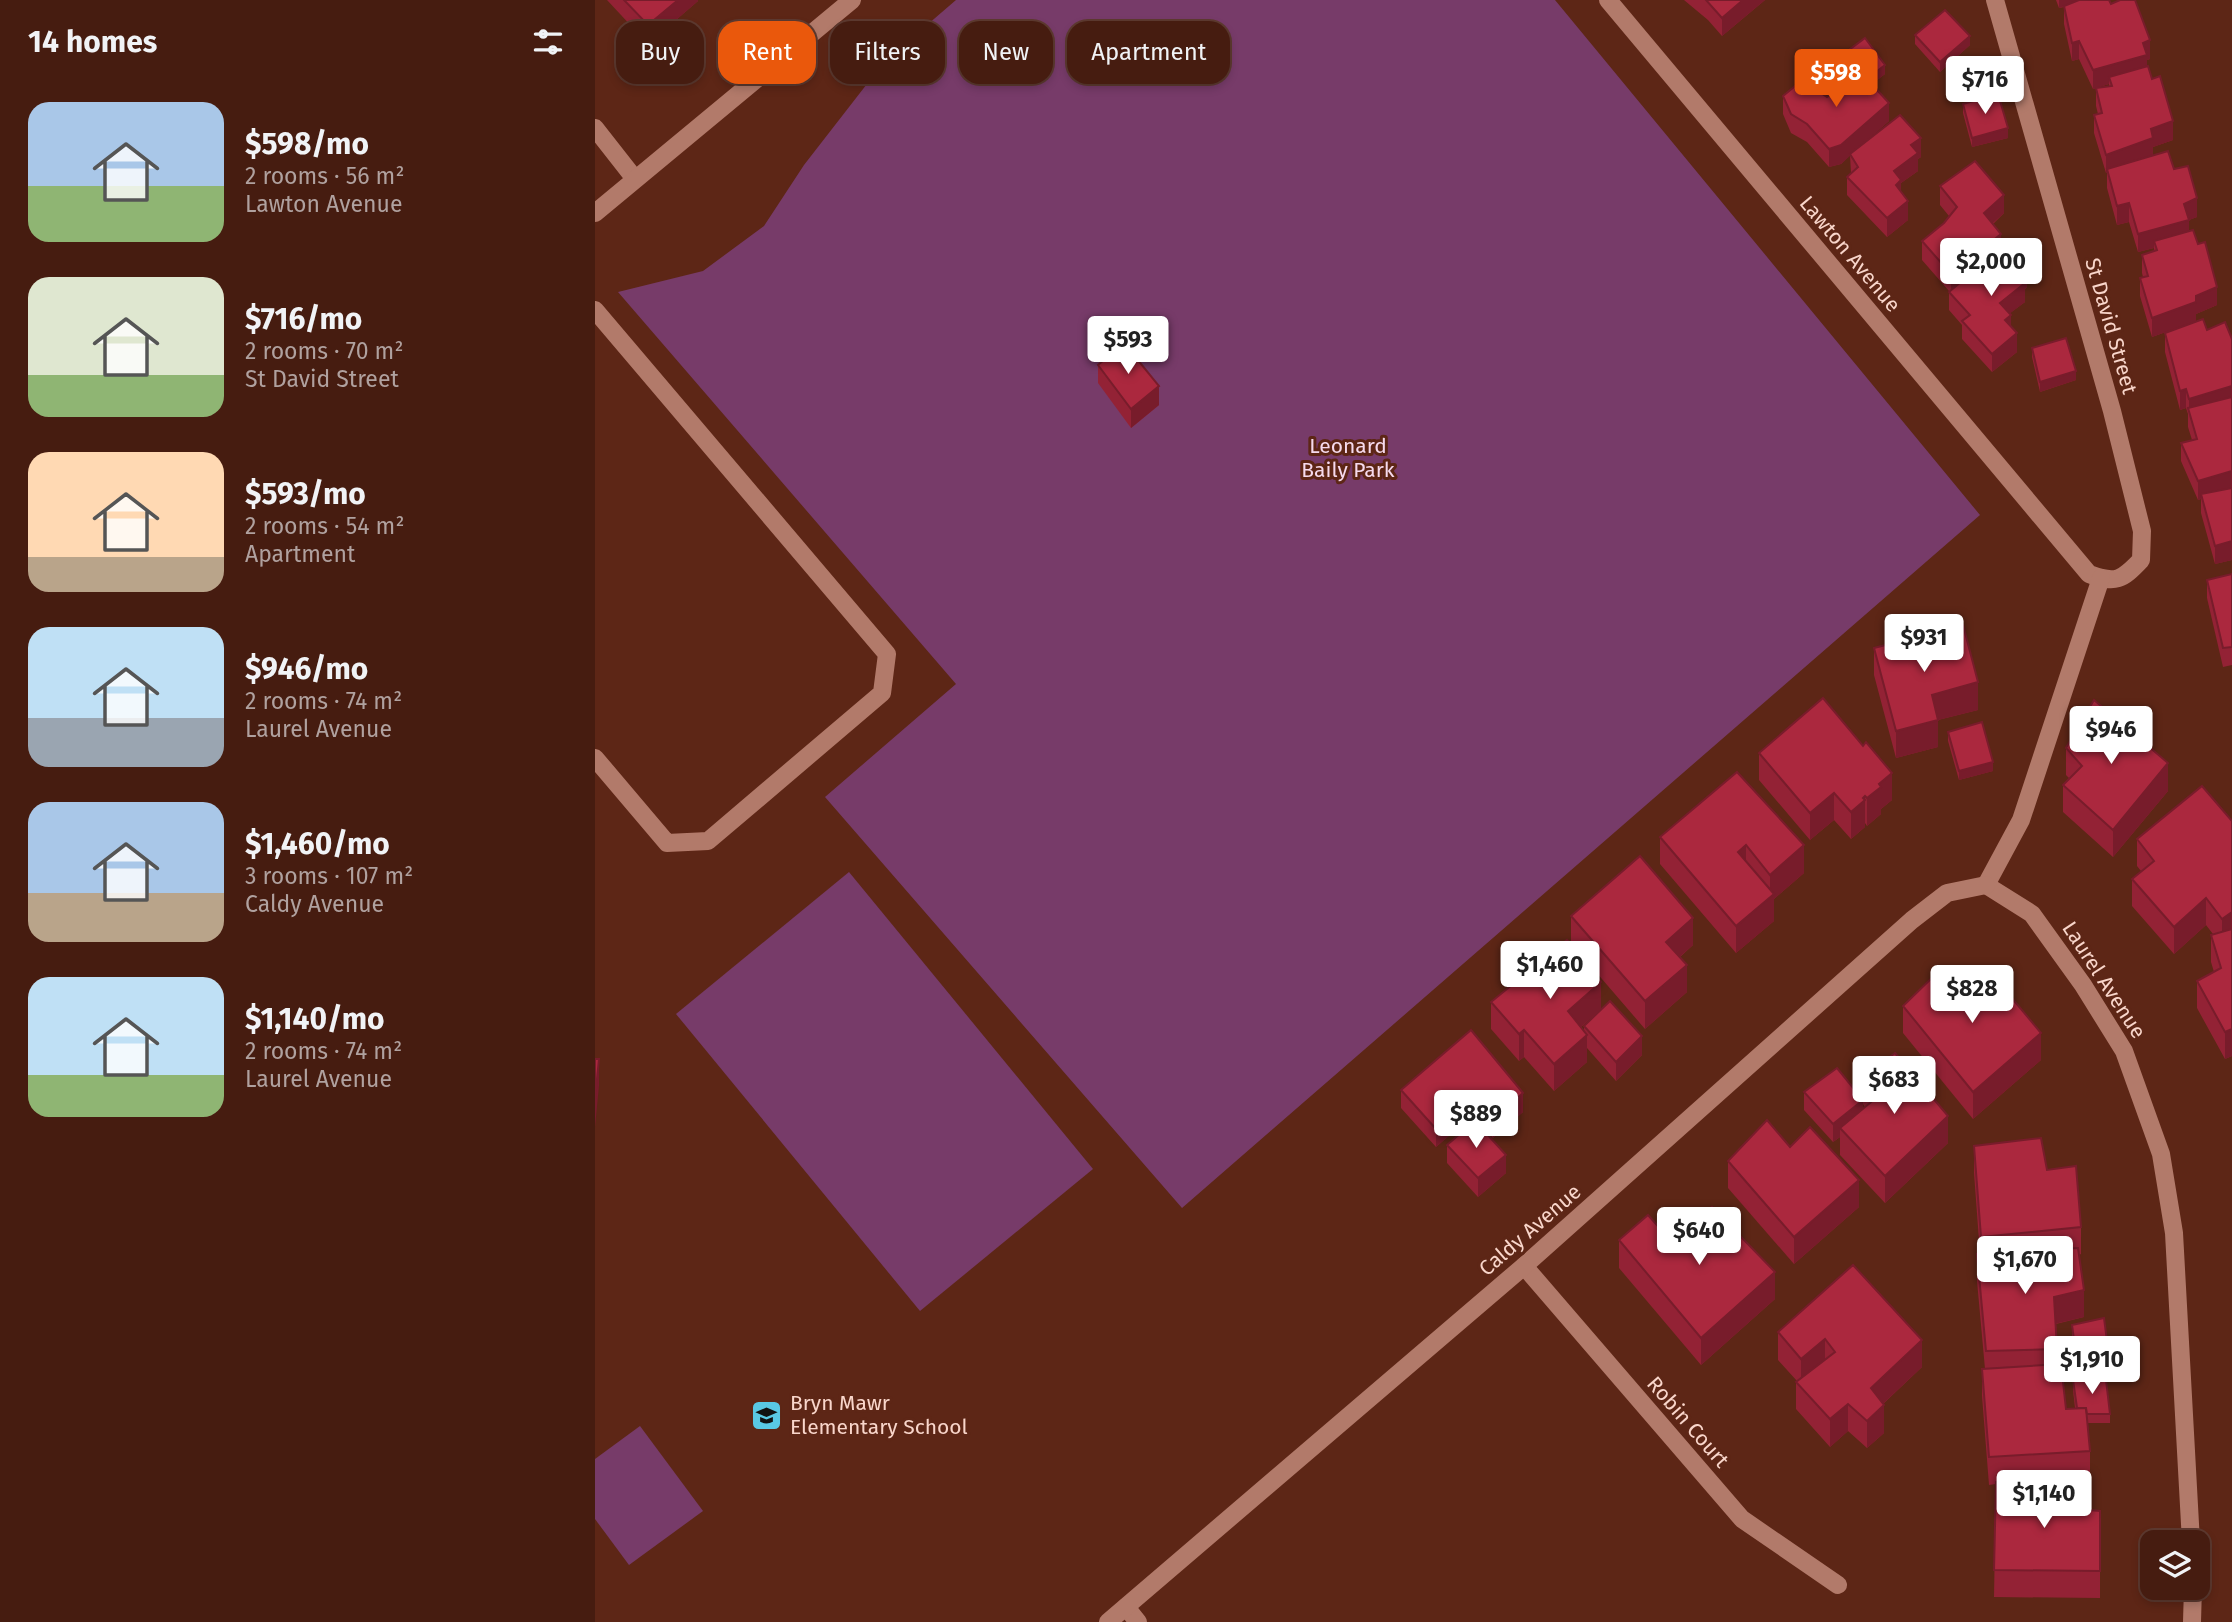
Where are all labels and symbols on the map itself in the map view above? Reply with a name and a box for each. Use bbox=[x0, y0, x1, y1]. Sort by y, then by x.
pin: $598 bbox=[1795, 50, 1877, 109]
pin: $716 bbox=[1944, 57, 2026, 116]
street label: Lawton Avenue bbox=[1794, 191, 1906, 317]
pin: $2,000 bbox=[1934, 238, 2048, 298]
street label: St David Street bbox=[2079, 255, 2143, 397]
pin: $593 bbox=[1087, 316, 1169, 376]
park label: Leonard Baily Park bbox=[1301, 433, 1395, 483]
pin: $931 bbox=[1883, 614, 1965, 674]
pin: $946 bbox=[2070, 706, 2152, 766]
street label: Laurel Avenue bbox=[2057, 917, 2151, 1043]
pin: $1,460 bbox=[1493, 942, 1607, 1001]
pin: $828 bbox=[1931, 965, 2013, 1025]
pin: $683 bbox=[1853, 1056, 1935, 1116]
pin: $889 bbox=[1435, 1090, 1517, 1150]
street label: Caldy Avenue bbox=[1474, 1179, 1586, 1281]
pin: $640 bbox=[1658, 1208, 1740, 1267]
pin: $1,670 bbox=[1968, 1236, 2082, 1296]
pin: $1,910 bbox=[2035, 1336, 2149, 1396]
street label: Robin Court bbox=[1641, 1371, 1735, 1473]
place label: Bryn Mawr Elementary School bbox=[790, 1390, 968, 1440]
school or university icon: Bryn Mawr Elementary School bbox=[750, 1398, 784, 1432]
pin: $1,140 bbox=[1987, 1470, 2101, 1530]

